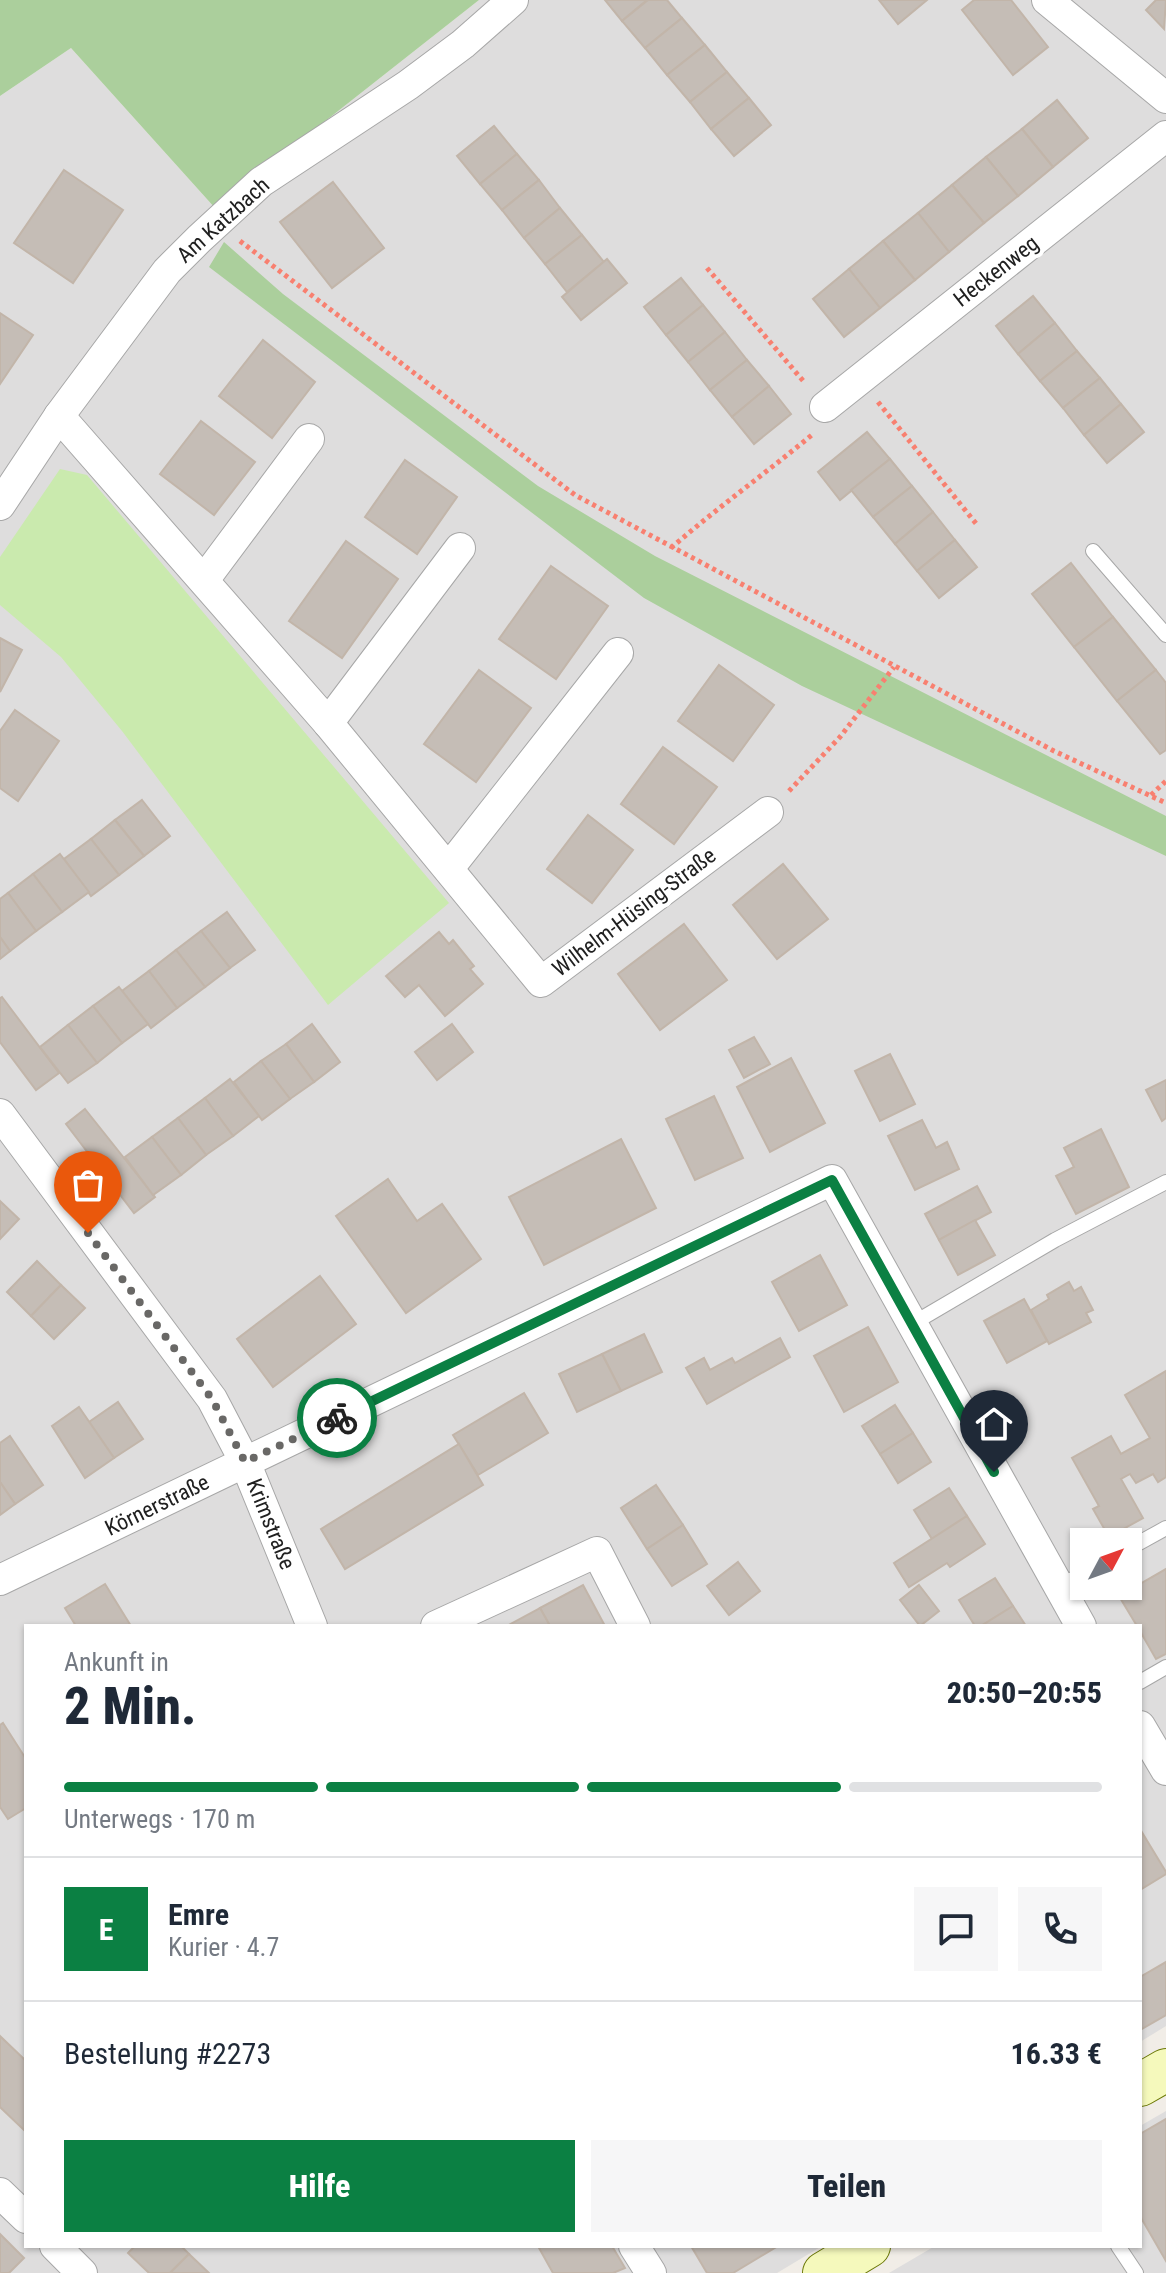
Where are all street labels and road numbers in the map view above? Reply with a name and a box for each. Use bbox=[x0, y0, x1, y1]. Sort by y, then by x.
street label: Am Katzbach bbox=[172, 172, 274, 268]
street label: Heckenweg bbox=[949, 230, 1043, 312]
street label: Wilhelm-Hüsing-Straße bbox=[548, 843, 720, 981]
street label: Körnerstraße bbox=[101, 1469, 213, 1541]
street label: Krimstraße bbox=[242, 1475, 300, 1573]

